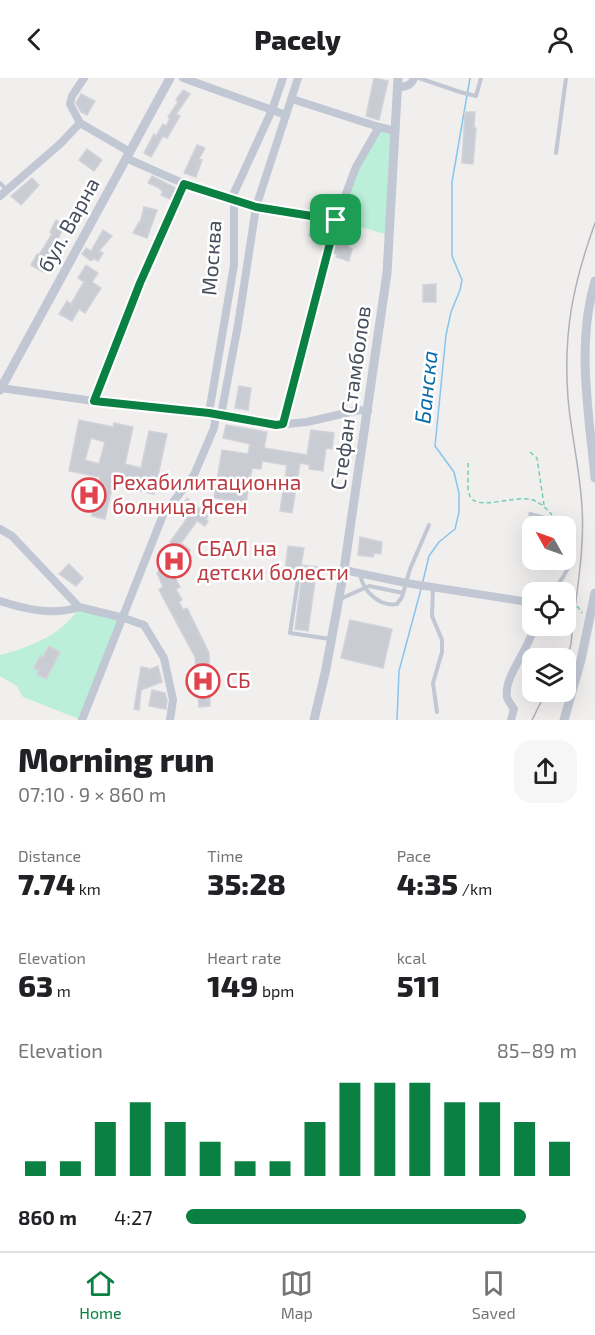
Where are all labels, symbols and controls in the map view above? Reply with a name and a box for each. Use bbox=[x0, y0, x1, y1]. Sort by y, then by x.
icon: back bbox=[18, 23, 51, 56]
text: Pacely bbox=[254, 23, 341, 55]
icon: person bbox=[544, 23, 577, 56]
street label: бул. Варна bbox=[31, 173, 105, 276]
pin bbox=[310, 194, 361, 245]
icon: arrive bbox=[319, 203, 352, 236]
street label: Москва bbox=[195, 219, 226, 296]
street label: Стефан Стамболов bbox=[324, 304, 375, 492]
water label: Банска bbox=[408, 349, 442, 425]
place label: Рехабилитационна болница Ясен bbox=[112, 469, 301, 518]
hospital icon: Рехабилитационна болница Ясен bbox=[71, 477, 107, 513]
north arrow bbox=[522, 516, 576, 570]
map controls bbox=[522, 516, 576, 702]
place label: СБАЛ на детски болести bbox=[197, 535, 349, 584]
hospital icon: СБАЛ на детски болести bbox=[156, 543, 192, 579]
button: locate bbox=[522, 582, 576, 636]
button: layers bbox=[522, 648, 576, 702]
hospital icon: СБ bbox=[185, 663, 221, 699]
place label: СБ bbox=[226, 667, 251, 692]
text: Morning run bbox=[18, 739, 215, 779]
button: share bbox=[514, 740, 577, 803]
text: 07:10 · 9 × 860 m bbox=[18, 782, 166, 806]
text: Distance bbox=[18, 846, 81, 865]
text: Time bbox=[207, 846, 243, 865]
text: Pace bbox=[397, 846, 431, 865]
text: 7.74 bbox=[18, 865, 75, 901]
text: 35:28 bbox=[207, 865, 286, 901]
text: 4:35 bbox=[397, 865, 458, 901]
text: km bbox=[75, 879, 101, 898]
text: /km bbox=[458, 879, 492, 898]
text: Elevation bbox=[18, 948, 86, 967]
text: Heart rate bbox=[207, 948, 281, 967]
text: kcal bbox=[397, 948, 426, 967]
text: 63 bbox=[18, 967, 53, 1003]
text: 149 bbox=[207, 967, 258, 1003]
text: 511 bbox=[397, 967, 441, 1003]
text: m bbox=[53, 981, 71, 1000]
text: bpm bbox=[258, 981, 294, 1000]
text: Elevation bbox=[18, 1038, 103, 1062]
text: 85–89 m bbox=[497, 1038, 577, 1062]
text: 860 m bbox=[18, 1205, 77, 1229]
text: 4:27 bbox=[114, 1205, 153, 1229]
tab: Home bbox=[79, 1267, 122, 1322]
tab: Map bbox=[280, 1267, 313, 1322]
tab: Saved bbox=[472, 1267, 516, 1322]

